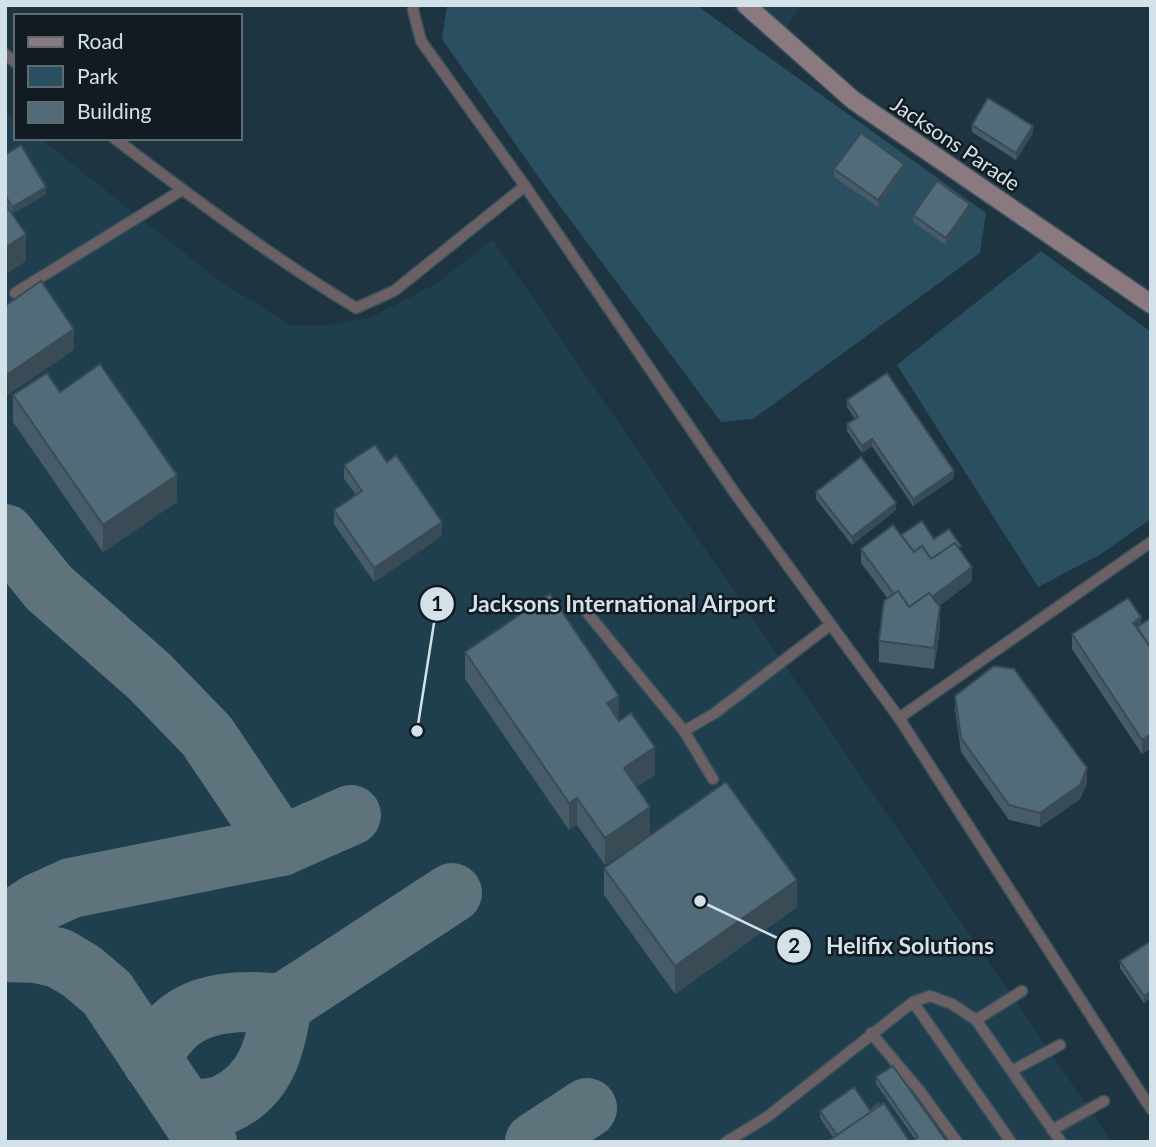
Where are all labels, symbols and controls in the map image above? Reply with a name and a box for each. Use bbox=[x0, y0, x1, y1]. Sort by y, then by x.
legend bbox=[14, 14, 242, 140]
text: Road bbox=[77, 28, 124, 53]
text: Park bbox=[77, 63, 118, 88]
street label: Jacksons Parade bbox=[887, 91, 1025, 195]
text: Building bbox=[77, 98, 152, 123]
callout: Jacksons International Airport bbox=[419, 582, 790, 626]
text: Jacksons International Airport bbox=[469, 589, 776, 617]
text: 1 bbox=[431, 590, 443, 615]
callout: Helifix Solutions bbox=[777, 924, 1008, 968]
text: Helifix Solutions bbox=[826, 931, 994, 959]
text: 2 bbox=[788, 932, 800, 957]

